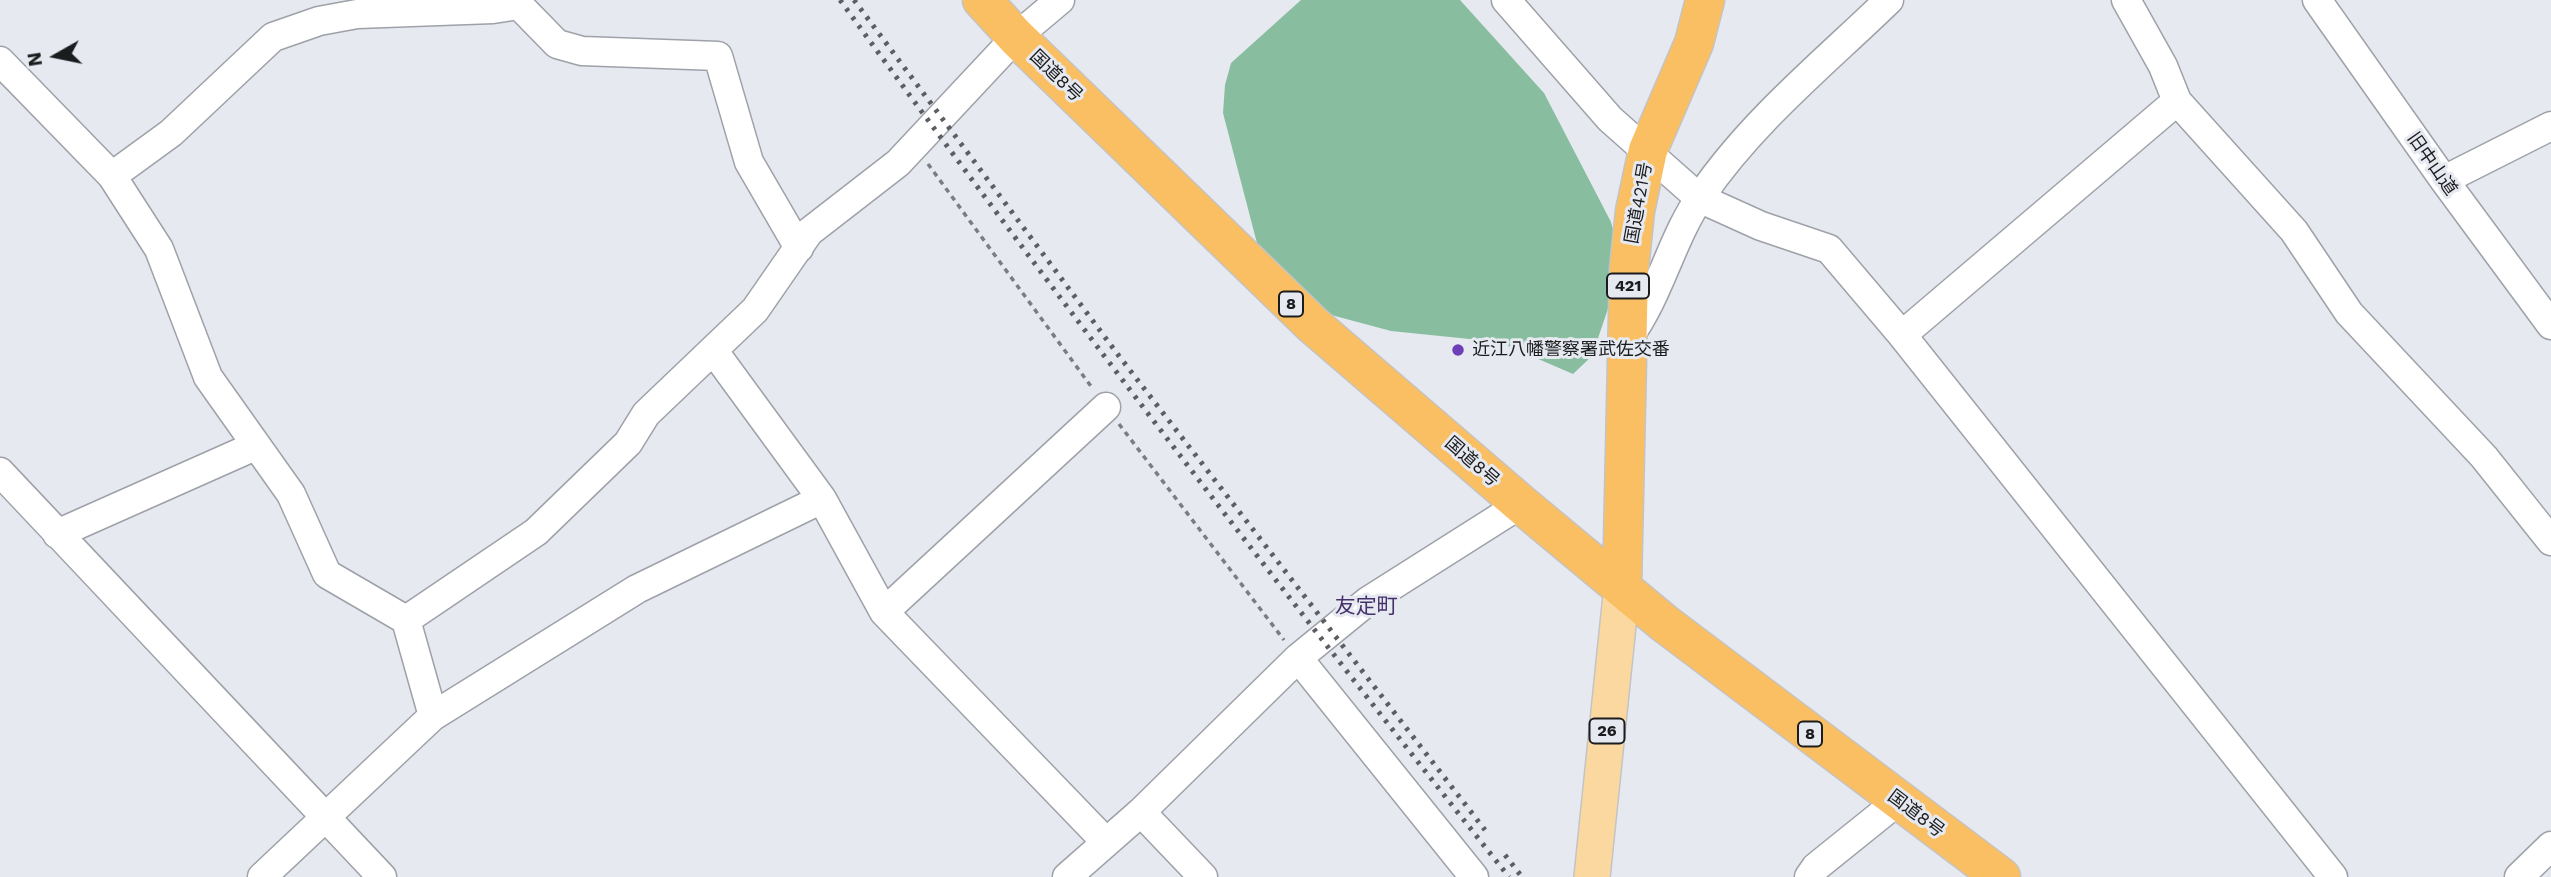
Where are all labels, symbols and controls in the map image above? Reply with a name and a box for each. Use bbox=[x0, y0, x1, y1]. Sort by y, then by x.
north arrow bbox=[21, 21, 91, 91]
street label: 国道8号 bbox=[1025, 46, 1087, 106]
text: N bbox=[22, 51, 47, 68]
street label: 旧中山道 bbox=[2403, 128, 2461, 200]
street label: 国道421号 bbox=[1621, 160, 1657, 246]
road number: 421 bbox=[1607, 274, 1649, 298]
road number: 8 bbox=[1279, 292, 1303, 316]
place label: 近江八幡警察署武佐交番 bbox=[1472, 339, 1670, 361]
marker: 近江八幡警察署武佐交番 bbox=[1450, 342, 1466, 358]
street label: 国道8号 bbox=[1440, 432, 1504, 492]
district label: 友定町 bbox=[1335, 594, 1397, 620]
road number: 26 bbox=[1590, 718, 1624, 744]
road number: 8 bbox=[1798, 722, 1822, 747]
street label: 国道8号 bbox=[1884, 786, 1948, 842]

